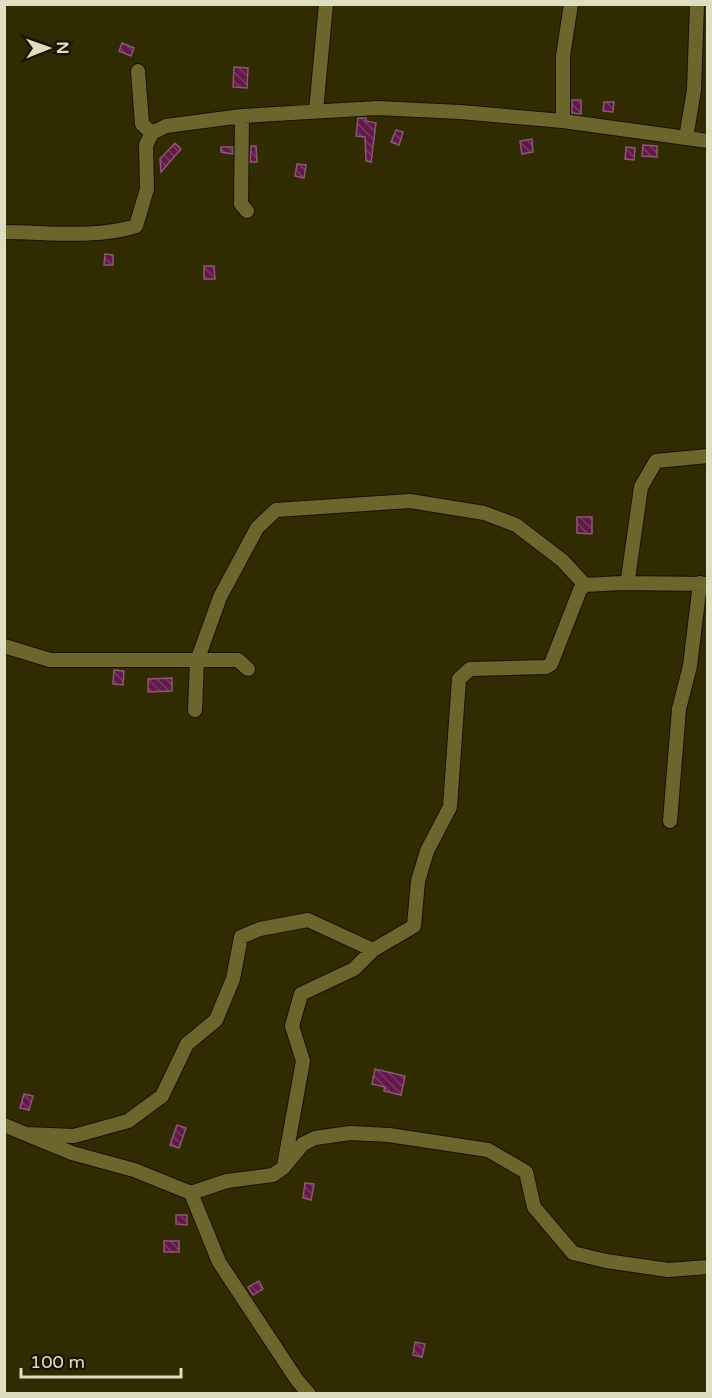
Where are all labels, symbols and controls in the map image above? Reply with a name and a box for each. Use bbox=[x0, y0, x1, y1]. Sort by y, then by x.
north arrow bbox=[18, 18, 78, 78]
text: N bbox=[52, 41, 72, 54]
scale bar bbox=[21, 1341, 182, 1379]
text: 100 m bbox=[30, 1351, 85, 1373]

